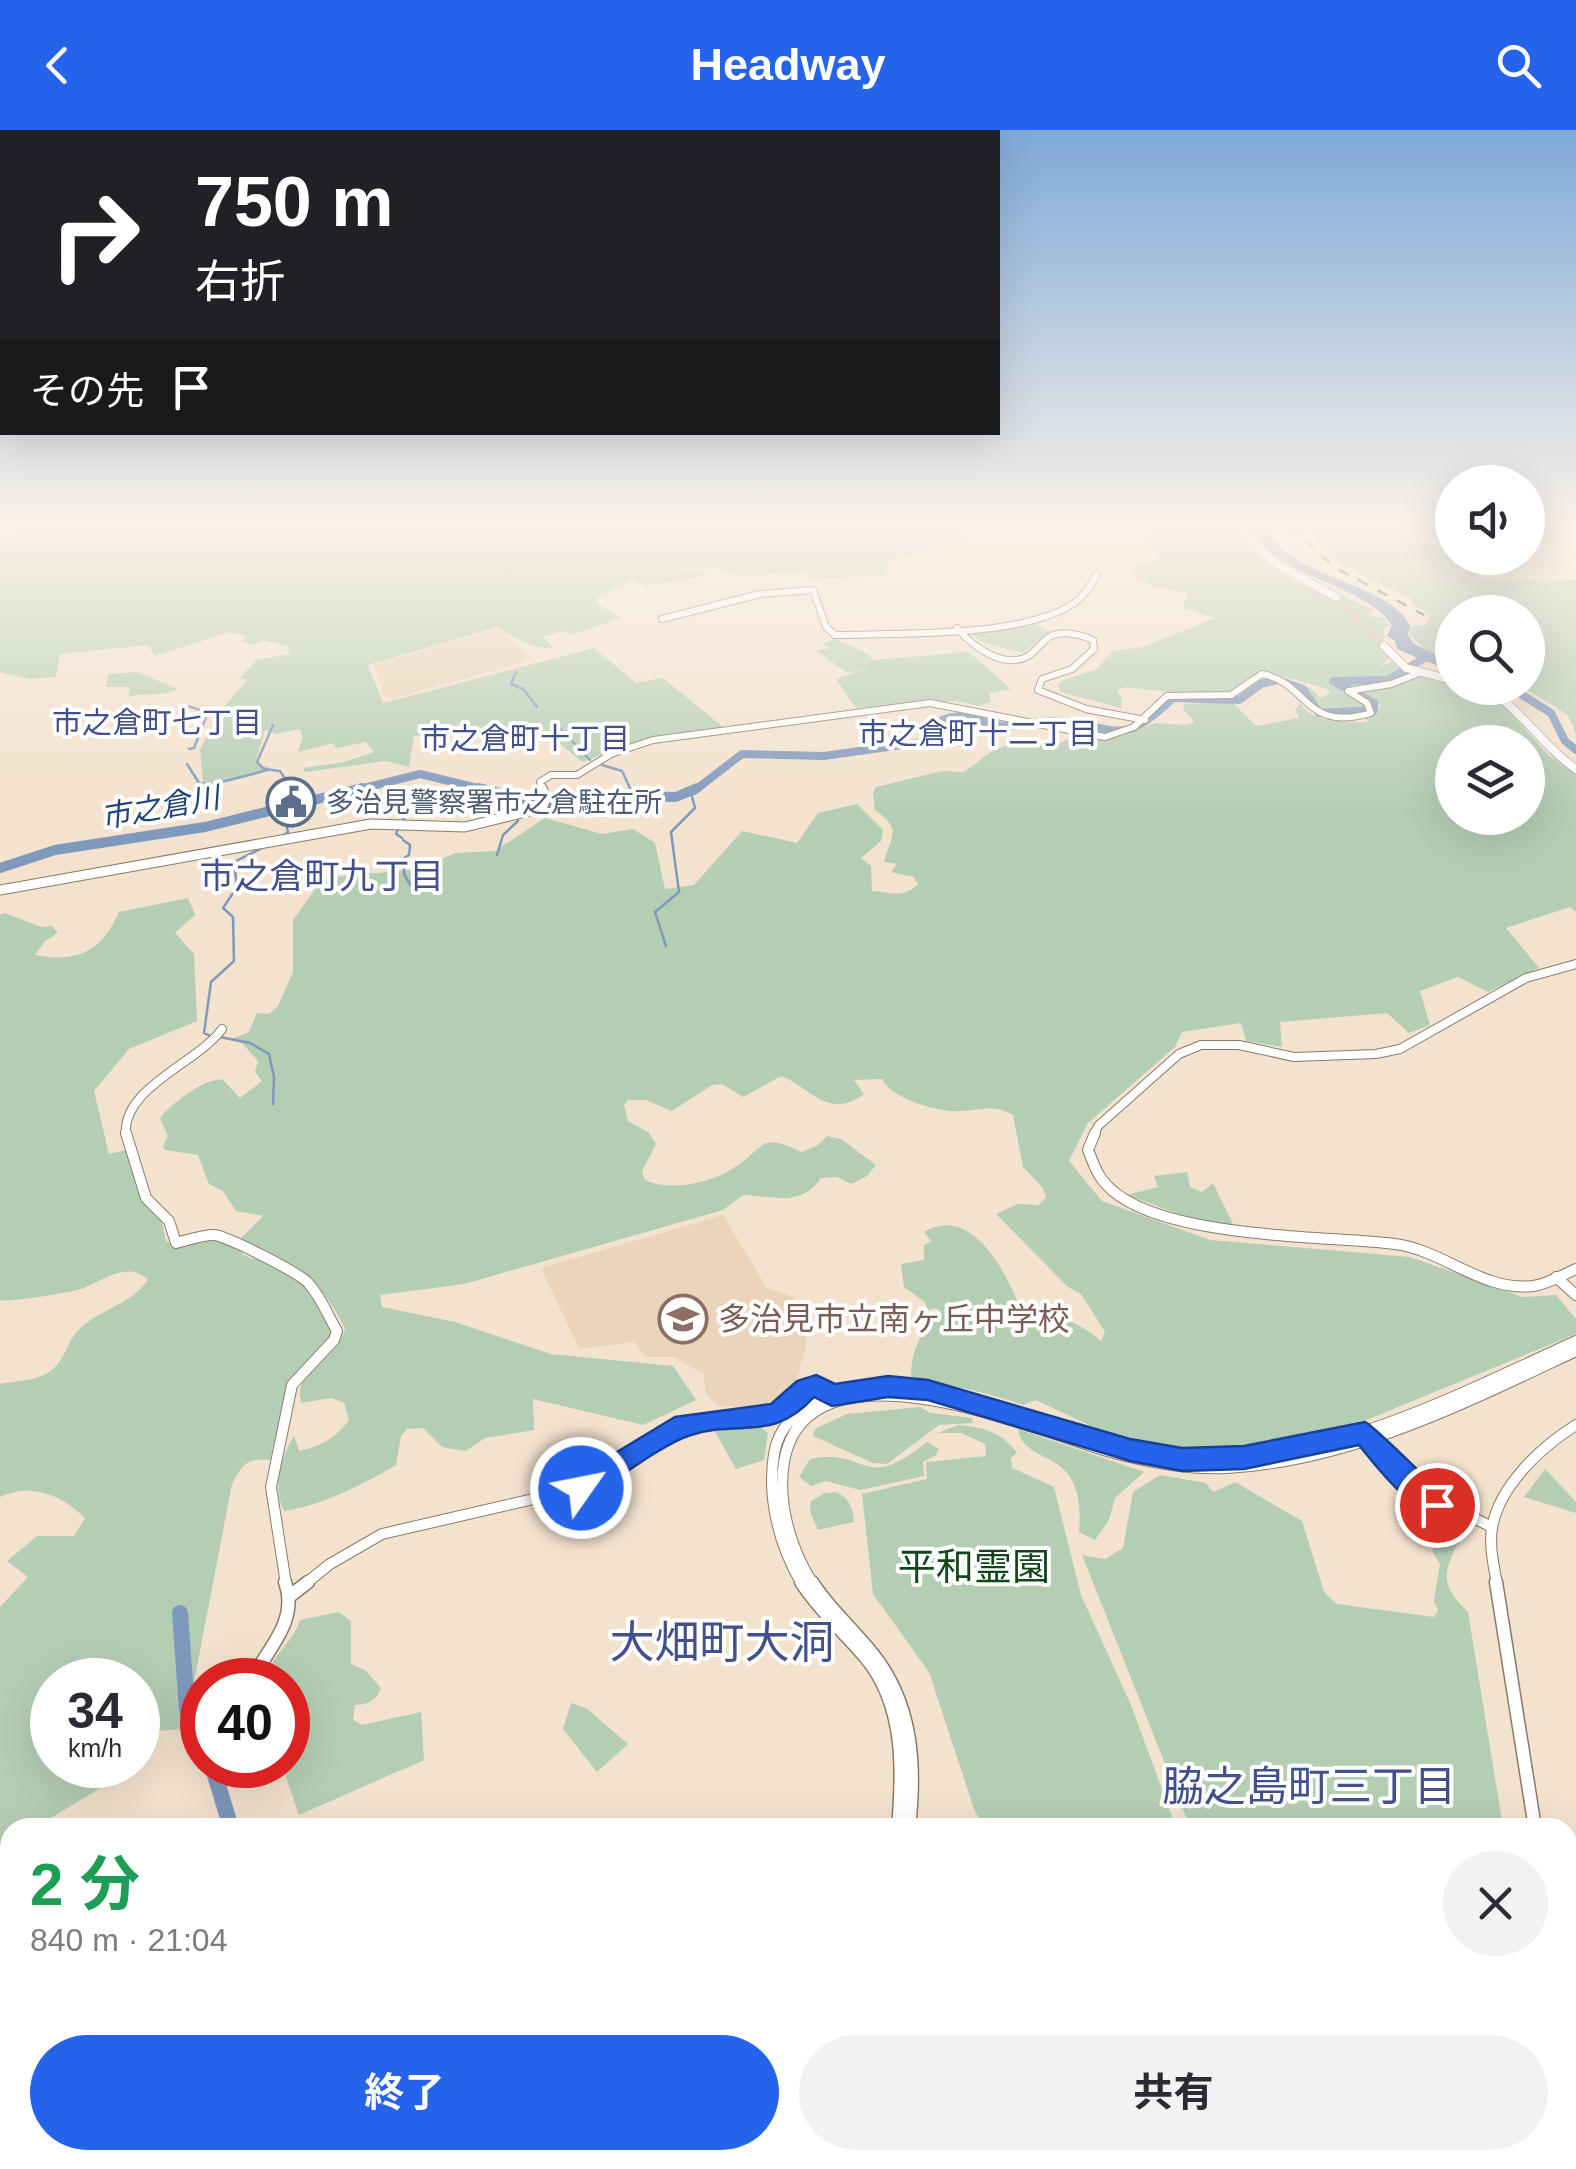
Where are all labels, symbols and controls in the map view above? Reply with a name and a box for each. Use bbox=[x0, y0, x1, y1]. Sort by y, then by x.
icon: back bbox=[30, 38, 85, 93]
icon: search bbox=[1491, 38, 1546, 93]
text: Headway bbox=[690, 39, 886, 90]
text: 750 m bbox=[195, 163, 393, 241]
icon: right bbox=[30, 170, 160, 300]
text: 右折 bbox=[195, 256, 285, 307]
icon: arrive bbox=[164, 360, 219, 415]
text: その先 bbox=[30, 370, 144, 412]
map controls bbox=[1435, 465, 1545, 835]
button: sound bbox=[1435, 465, 1545, 575]
button: search bbox=[1435, 595, 1545, 705]
district label: 市之倉町七丁目 bbox=[52, 706, 262, 739]
district label: 市之倉町十二丁目 bbox=[858, 717, 1098, 750]
district label: 市之倉町十丁目 bbox=[420, 722, 630, 755]
button: layers bbox=[1435, 725, 1545, 835]
public building icon: 多治見警察署市之倉駐在所 bbox=[265, 776, 317, 828]
water label: 市之倉川 bbox=[98, 780, 225, 834]
place label: 多治見警察署市之倉駐在所 bbox=[326, 787, 662, 818]
district label: 市之倉町九丁目 bbox=[199, 856, 445, 895]
school or university icon: 多治見市立南ヶ丘中学校 bbox=[657, 1293, 709, 1345]
place label: 多治見市立南ヶ丘中学校 bbox=[718, 1301, 1070, 1337]
position arrow bbox=[529, 1436, 633, 1540]
pin bbox=[1395, 1463, 1480, 1548]
icon: arrive bbox=[1410, 1478, 1465, 1533]
park label: 平和霊園 bbox=[898, 1546, 1050, 1588]
district label: 大畑町大洞 bbox=[609, 1617, 835, 1668]
speed limit sign: 40 bbox=[180, 1658, 310, 1788]
text: 34 bbox=[67, 1683, 123, 1739]
text: km/h bbox=[68, 1734, 122, 1762]
district label: 脇之島町三丁目 bbox=[1162, 1763, 1456, 1810]
text: 2 分 bbox=[30, 1851, 140, 1918]
button: close bbox=[1443, 1851, 1548, 1956]
text: 840 m · 21:04 bbox=[30, 1922, 227, 1958]
button: 終了 bbox=[30, 2035, 779, 2150]
button: 共有 bbox=[799, 2035, 1548, 2150]

